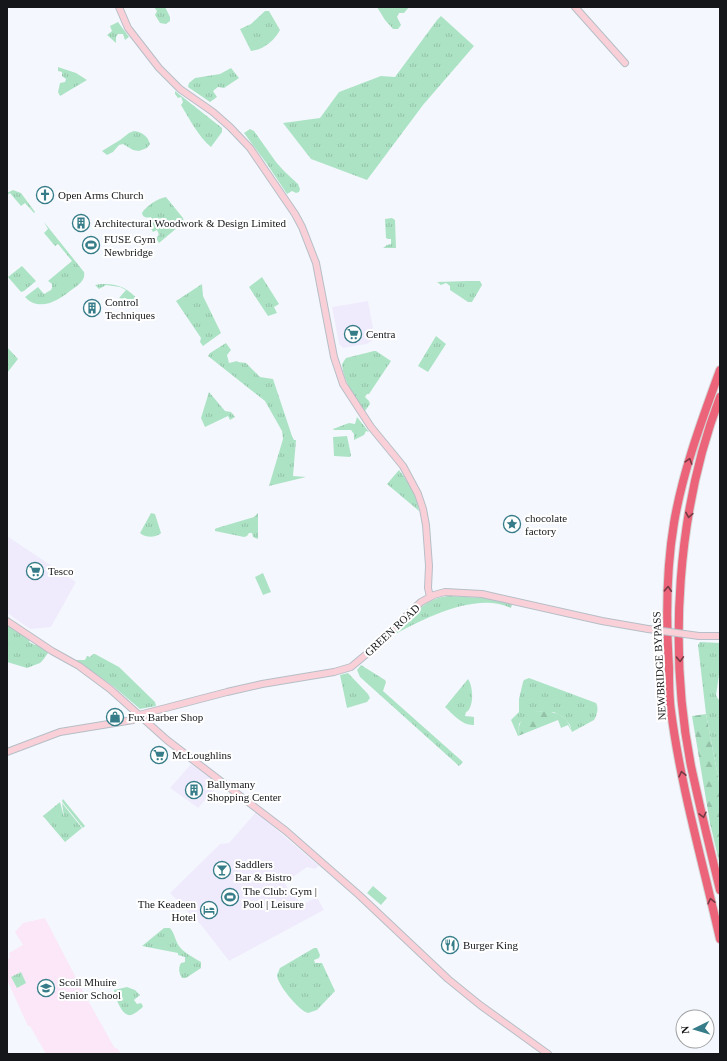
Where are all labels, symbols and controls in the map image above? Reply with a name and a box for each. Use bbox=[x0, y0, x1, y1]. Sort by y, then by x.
church icon: Open Arms Church bbox=[35, 185, 55, 205]
place label: Open Arms Church bbox=[58, 189, 144, 201]
building icon: Architectural Woodwork & Design Limited bbox=[71, 213, 91, 233]
place label: Architectural Woodwork & Design Limited bbox=[94, 217, 286, 229]
place label: FUSE Gym Newbridge bbox=[104, 233, 156, 258]
sports icon: FUSE Gym Newbridge bbox=[81, 235, 101, 255]
place label: Control Techniques bbox=[105, 296, 155, 321]
building icon: Control Techniques bbox=[82, 298, 102, 318]
supermarket icon: Centra bbox=[343, 324, 363, 344]
place label: Centra bbox=[366, 328, 395, 340]
one-way arrow bbox=[684, 458, 693, 465]
place label: chocolate factory bbox=[525, 512, 567, 537]
one-way arrow bbox=[685, 512, 694, 519]
place icon: chocolate factory bbox=[502, 514, 522, 534]
supermarket icon: Tesco bbox=[25, 561, 45, 581]
place label: Tesco bbox=[48, 565, 74, 577]
one-way arrow bbox=[664, 586, 673, 592]
street label: GREEN ROAD bbox=[362, 602, 422, 658]
street label: NEWBRIDGE BYPASS bbox=[650, 611, 668, 721]
one-way arrow bbox=[675, 656, 684, 662]
shop icon: Fux Barber Shop bbox=[105, 707, 125, 727]
place label: Fux Barber Shop bbox=[128, 711, 204, 723]
supermarket icon: McLoughlins bbox=[149, 745, 169, 765]
place label: McLoughlins bbox=[172, 749, 231, 761]
one-way arrow bbox=[678, 771, 686, 777]
place label: Ballymany Shopping Center bbox=[207, 778, 282, 803]
building icon: Ballymany Shopping Center bbox=[184, 780, 204, 800]
one-way arrow bbox=[698, 812, 706, 818]
place label: Saddlers Bar & Bistro bbox=[235, 858, 292, 883]
bar icon: Saddlers Bar & Bistro bbox=[212, 860, 232, 880]
place label: The Club: Gym | Pool | Leisure bbox=[243, 885, 317, 910]
sports icon: The Club: Gym | Pool | Leisure bbox=[220, 887, 240, 907]
place label: The Keadeen Hotel bbox=[138, 898, 196, 923]
one-way arrow bbox=[708, 898, 716, 904]
hotel icon: The Keadeen Hotel bbox=[199, 900, 219, 920]
restaurant icon: Burger King bbox=[440, 935, 460, 955]
place label: Burger King bbox=[463, 939, 519, 951]
place label: Scoil Mhuire Senior School bbox=[59, 976, 121, 1001]
school or university icon: Scoil Mhuire Senior School bbox=[36, 978, 56, 998]
north arrow bbox=[675, 1009, 715, 1049]
text: N bbox=[679, 1025, 691, 1034]

